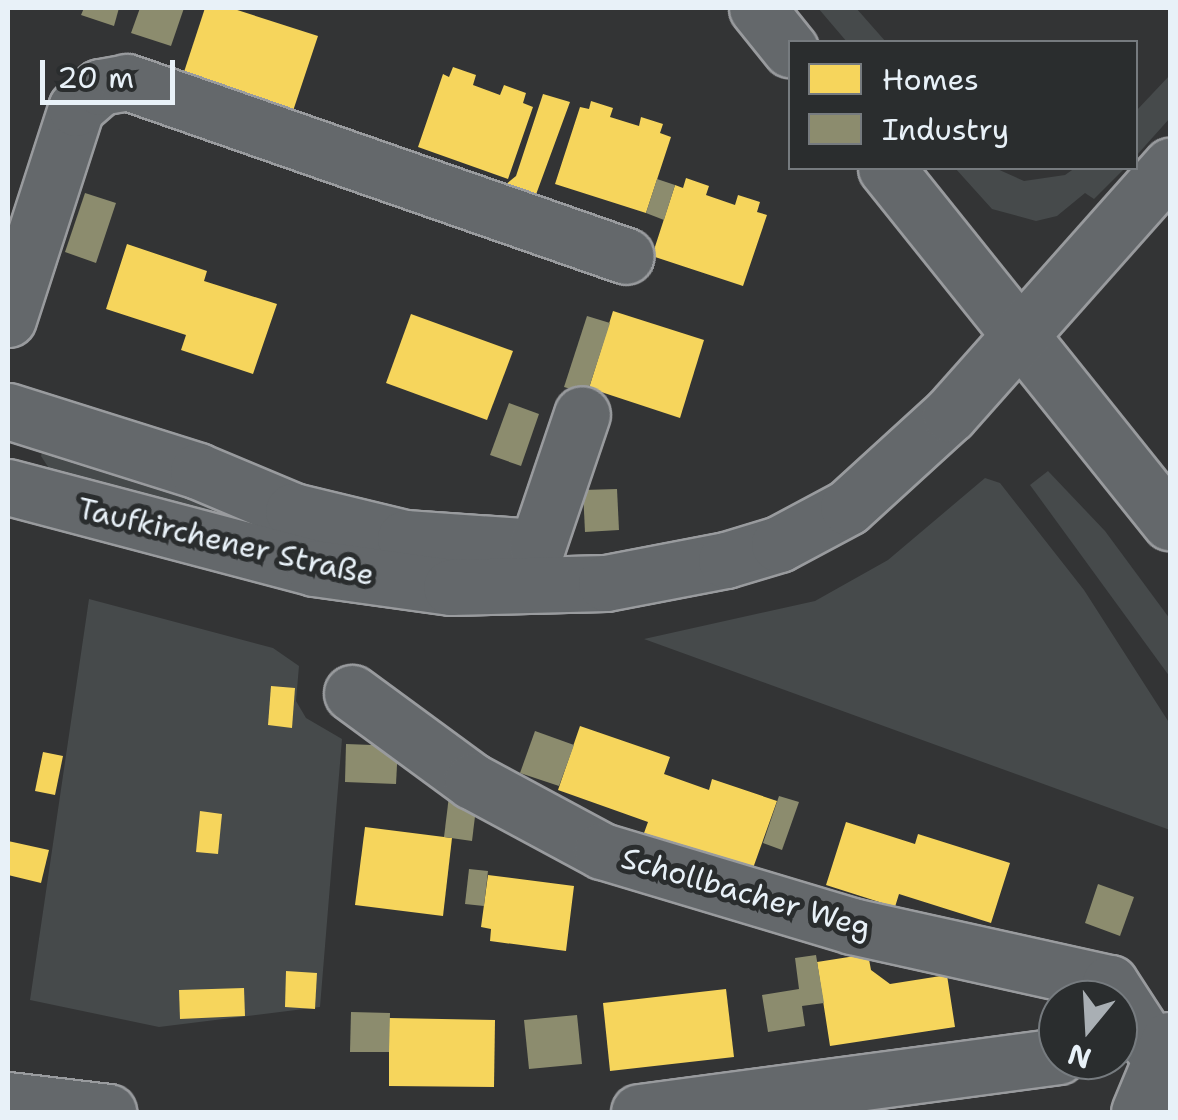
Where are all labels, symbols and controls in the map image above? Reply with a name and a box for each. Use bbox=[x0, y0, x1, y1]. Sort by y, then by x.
scale bar bbox=[45, 40, 180, 102]
legend bbox=[788, 40, 1138, 170]
text: 20 m bbox=[57, 57, 134, 98]
text: Homes bbox=[882, 59, 979, 100]
text: Industry bbox=[882, 109, 1009, 150]
street label: Taufkirchener Straße bbox=[74, 490, 378, 594]
street label: Schollbacher Weg bbox=[617, 840, 875, 946]
north arrow bbox=[1038, 980, 1138, 1080]
text: N bbox=[1063, 1035, 1096, 1078]

